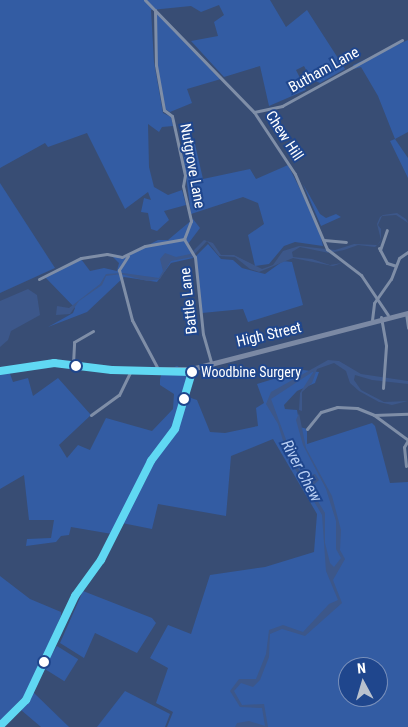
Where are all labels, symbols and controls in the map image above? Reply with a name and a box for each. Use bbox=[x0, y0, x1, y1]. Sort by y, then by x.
street label: Butham Lane bbox=[286, 43, 362, 97]
street label: Chew Hill bbox=[261, 108, 307, 164]
street label: Nutgrove Lane bbox=[176, 122, 208, 210]
street label: Battle Lane bbox=[177, 267, 201, 335]
street label: High Street bbox=[235, 319, 303, 351]
unlabelled marker bbox=[71, 361, 81, 371]
place label: Woodbine Surgery bbox=[201, 364, 301, 380]
marker: Woodbine Surgery bbox=[187, 367, 197, 377]
unlabelled marker bbox=[179, 394, 189, 404]
water label: River Chew bbox=[277, 437, 325, 505]
unlabelled marker bbox=[39, 657, 49, 667]
north arrow bbox=[338, 657, 388, 707]
text: N bbox=[356, 660, 367, 676]

